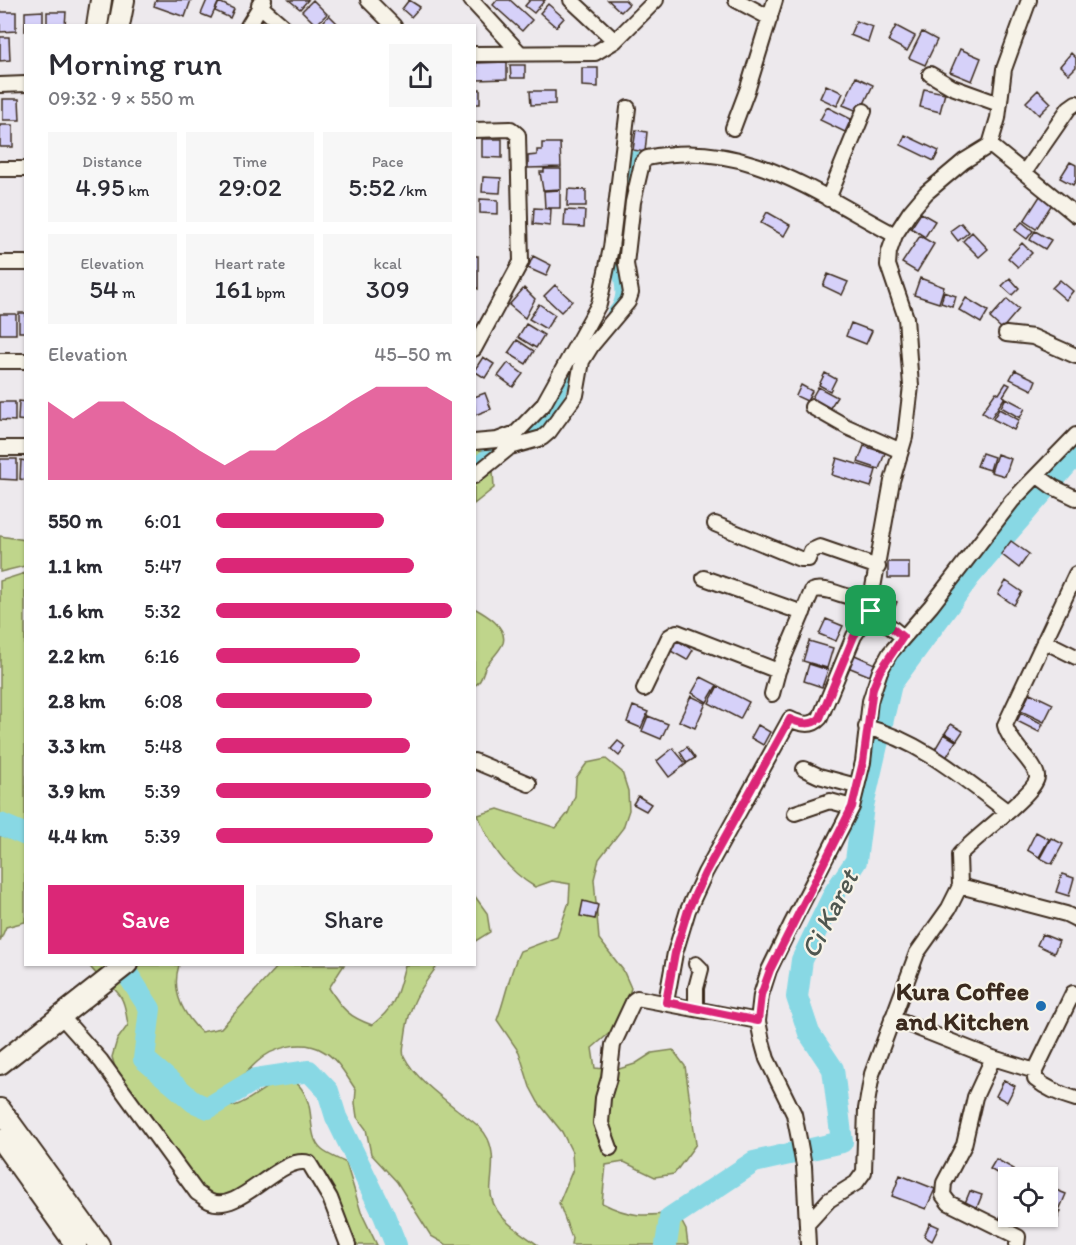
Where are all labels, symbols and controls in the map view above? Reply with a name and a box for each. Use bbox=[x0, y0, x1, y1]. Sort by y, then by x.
text: Morning run bbox=[48, 44, 223, 83]
button: share bbox=[389, 44, 452, 107]
text: 09:32 · 9 × 550 m bbox=[48, 86, 195, 110]
text: Distance bbox=[82, 152, 142, 171]
text: Time bbox=[233, 152, 267, 171]
text: Pace bbox=[372, 152, 404, 171]
text: 4.95 bbox=[75, 171, 125, 203]
text: 29:02 bbox=[218, 171, 282, 203]
text: 5:52 bbox=[348, 171, 396, 203]
text: km bbox=[125, 181, 149, 200]
text: /km bbox=[396, 181, 427, 200]
text: Elevation bbox=[81, 254, 144, 273]
text: Heart rate bbox=[215, 254, 285, 273]
text: kcal bbox=[373, 254, 402, 273]
text: 54 bbox=[89, 273, 118, 305]
text: 161 bbox=[214, 273, 252, 305]
text: 309 bbox=[366, 273, 410, 305]
text: m bbox=[118, 283, 136, 302]
text: bpm bbox=[252, 283, 286, 302]
text: Elevation bbox=[48, 342, 127, 366]
text: 45–50 m bbox=[374, 342, 452, 366]
text: 550 m bbox=[48, 509, 103, 533]
text: 6:01 bbox=[144, 509, 181, 533]
text: 1.1 km bbox=[48, 554, 102, 578]
text: 5:47 bbox=[144, 554, 181, 578]
pin bbox=[845, 585, 896, 636]
icon: arrive bbox=[854, 594, 887, 627]
text: 1.6 km bbox=[48, 599, 104, 623]
text: 5:32 bbox=[144, 599, 181, 623]
text: 2.2 km bbox=[48, 644, 105, 668]
text: 6:16 bbox=[144, 644, 179, 668]
text: 2.8 km bbox=[48, 689, 105, 713]
text: 6:08 bbox=[144, 689, 183, 713]
text: 3.3 km bbox=[48, 734, 106, 758]
text: 5:48 bbox=[144, 734, 182, 758]
text: 3.9 km bbox=[48, 779, 105, 803]
text: 5:39 bbox=[144, 779, 181, 803]
text: 4.4 km bbox=[48, 824, 108, 848]
text: 5:39 bbox=[144, 824, 181, 848]
water label: Ci Karet bbox=[793, 862, 866, 964]
button: Save bbox=[48, 885, 244, 954]
button: Share bbox=[256, 885, 452, 954]
place label: Kura Coffee and Kitchen bbox=[895, 975, 1029, 1037]
marker: Kura Coffee and Kitchen bbox=[1034, 999, 1048, 1013]
map controls bbox=[998, 1167, 1058, 1227]
button: locate bbox=[998, 1167, 1058, 1227]

